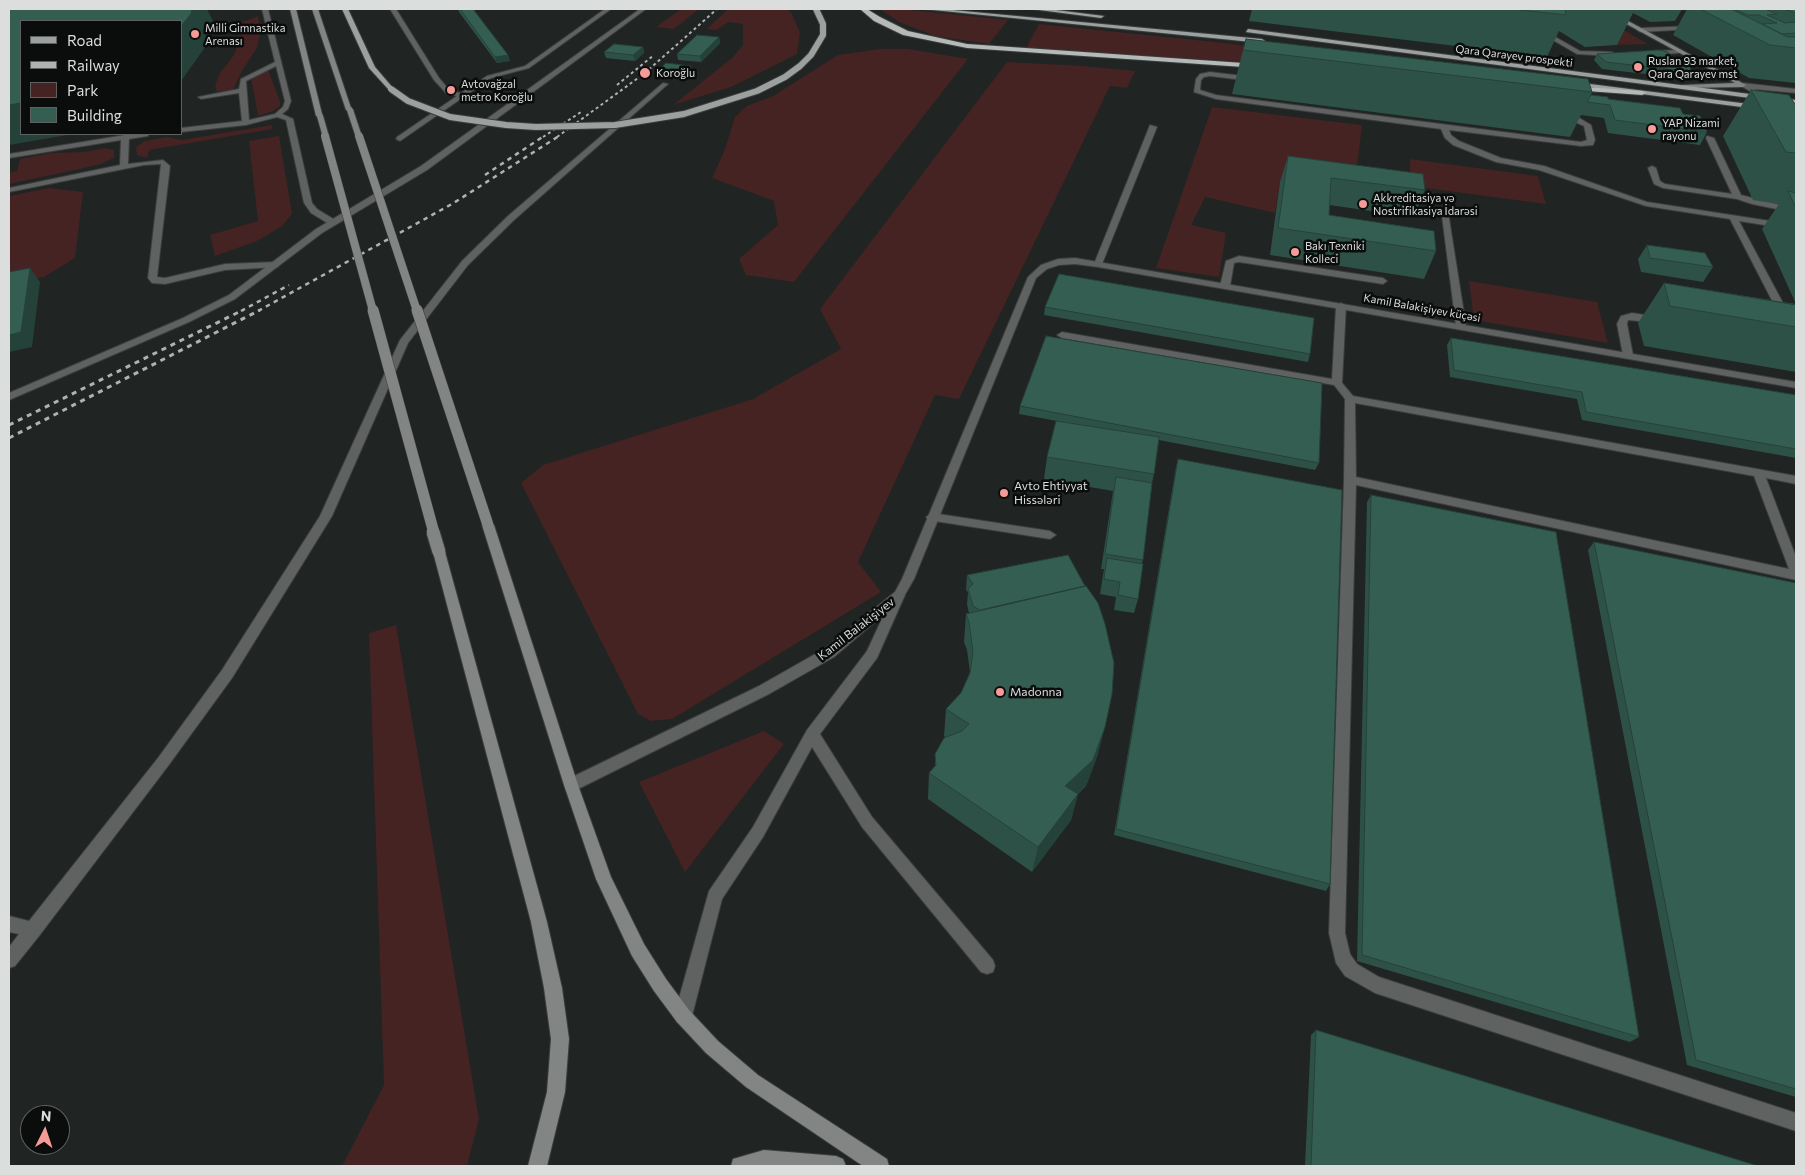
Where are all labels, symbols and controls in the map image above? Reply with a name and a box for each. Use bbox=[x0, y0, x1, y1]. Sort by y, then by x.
legend bbox=[20, 20, 182, 135]
place label: Milli Gimnastika Arenası bbox=[205, 21, 285, 47]
marker: Milli Gimnastika Arenası bbox=[189, 28, 201, 40]
text: Road bbox=[67, 31, 102, 49]
street label: Qara Qarayev prospekti bbox=[1455, 42, 1573, 70]
place label: Ruslan 93 market, Qara Qarayev mst bbox=[1648, 54, 1738, 80]
text: Railway bbox=[67, 56, 120, 74]
marker: Ruslan 93 market, Qara Qarayev mst bbox=[1632, 61, 1644, 73]
marker: Koroğlu bbox=[638, 66, 652, 80]
place label: Koroğlu bbox=[656, 66, 695, 80]
place label: Avtovağzal metro Koroğlu bbox=[461, 77, 533, 103]
text: Park bbox=[67, 81, 98, 99]
marker: Avtovağzal metro Koroğlu bbox=[445, 84, 457, 96]
text: Building bbox=[67, 106, 122, 124]
place label: YAP Nizami rayonu bbox=[1662, 116, 1720, 142]
marker: YAP Nizami rayonu bbox=[1646, 123, 1658, 135]
place label: Akkreditasiya və Nostrifikasiya İdarəsi bbox=[1373, 191, 1478, 217]
marker: Akkreditasiya və Nostrifikasiya İdarəsi bbox=[1357, 198, 1369, 210]
place label: Bakı Texniki Kolleci bbox=[1305, 239, 1365, 265]
marker: Bakı Texniki Kolleci bbox=[1289, 246, 1301, 258]
street label: Kamil Balakişiyev küçəsi bbox=[1363, 291, 1481, 325]
place label: Avto Ehtiyyat Hissәlәri bbox=[1014, 479, 1088, 507]
marker: Avto Ehtiyyat Hissәlәri bbox=[998, 487, 1010, 499]
street label: Kamil Balakişiyev bbox=[815, 595, 897, 663]
place label: Madonna bbox=[1010, 685, 1062, 699]
marker: Madonna bbox=[994, 686, 1006, 698]
north arrow bbox=[20, 1105, 70, 1155]
text: N bbox=[40, 1107, 52, 1124]

